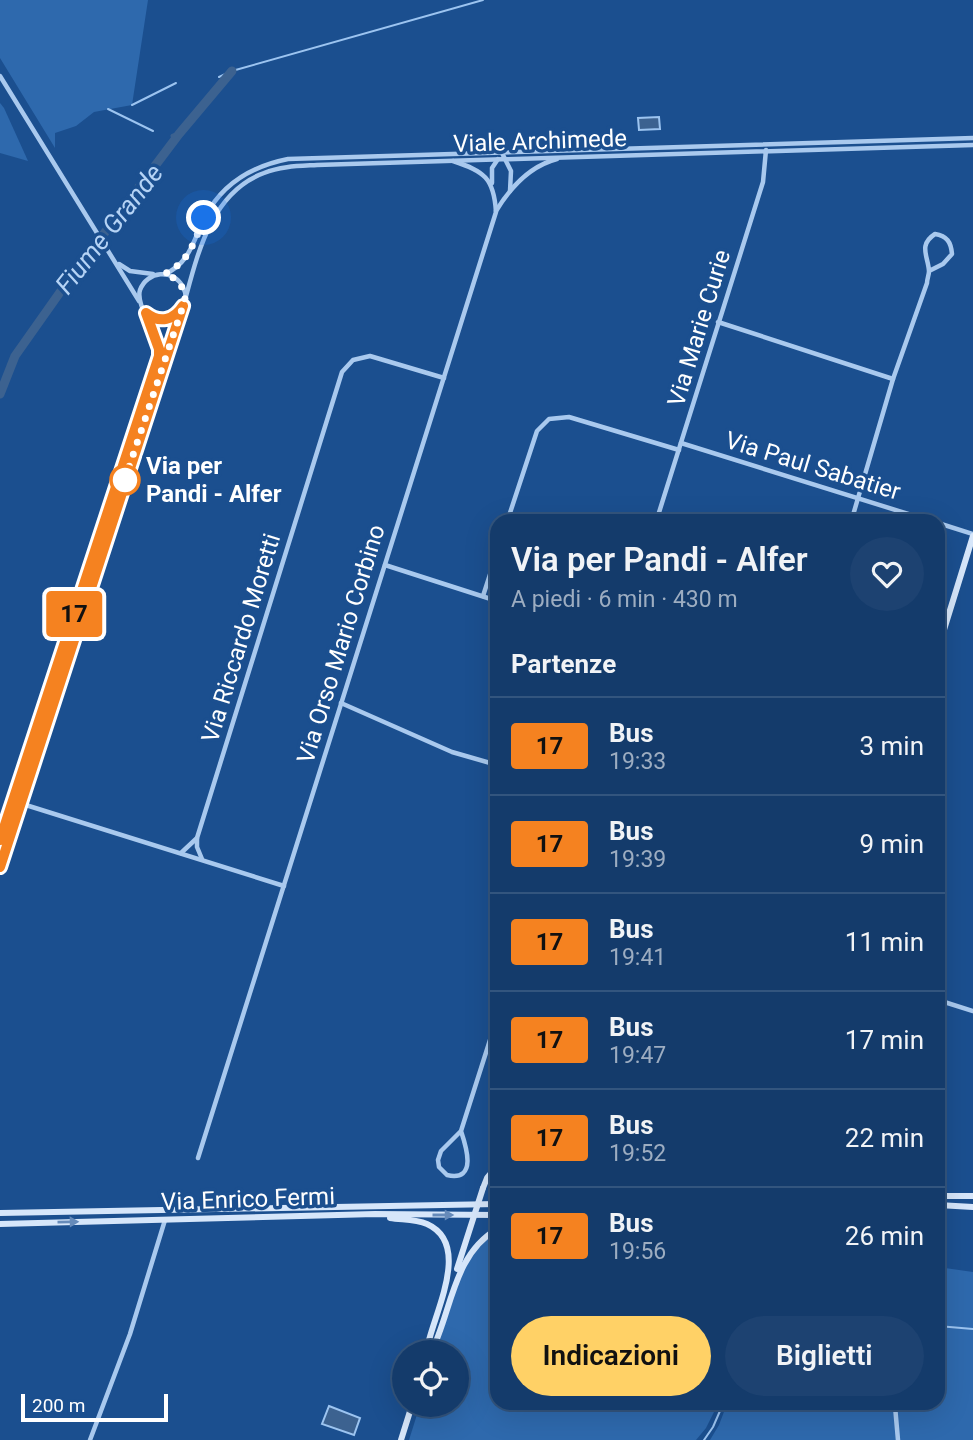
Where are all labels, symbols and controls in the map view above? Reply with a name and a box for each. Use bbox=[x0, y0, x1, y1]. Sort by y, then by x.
street label: Viale Archimede bbox=[453, 124, 627, 158]
water label: Fiume Grande bbox=[49, 158, 169, 300]
your location bbox=[186, 200, 221, 235]
street label: Via Marie Curie bbox=[662, 246, 736, 410]
street label: Via Paul Sabatier bbox=[722, 426, 904, 506]
place label: Via per Pandi - Alfer bbox=[146, 452, 282, 508]
marker: Via per Pandi - Alfer bbox=[110, 465, 140, 495]
street label: Via Orso Mario Corbino bbox=[291, 521, 391, 767]
street label: Via Riccardo Moretti bbox=[196, 530, 286, 746]
button: heart bbox=[850, 537, 924, 611]
text: Via per Pandi - Alfer bbox=[511, 540, 808, 579]
text: A piedi · 6 min · 430 m bbox=[511, 586, 738, 613]
line badge: 17 bbox=[42, 591, 105, 637]
text: 17 bbox=[60, 600, 88, 628]
text: Partenze bbox=[511, 649, 616, 679]
text: Bus bbox=[609, 718, 654, 748]
text: 3 min bbox=[859, 731, 924, 761]
text: 17 bbox=[536, 732, 563, 760]
text: 19:33 bbox=[609, 748, 666, 775]
text: Bus bbox=[609, 816, 654, 846]
text: 9 min bbox=[859, 829, 924, 859]
text: 17 bbox=[536, 830, 563, 858]
text: 19:39 bbox=[609, 846, 666, 873]
text: Bus bbox=[609, 914, 654, 944]
text: 11 min bbox=[845, 927, 924, 957]
text: 17 bbox=[536, 928, 563, 956]
text: 19:41 bbox=[609, 944, 666, 971]
text: Bus bbox=[609, 1012, 654, 1042]
text: 17 min bbox=[845, 1025, 924, 1055]
text: 17 bbox=[536, 1026, 563, 1054]
text: 19:47 bbox=[609, 1042, 666, 1069]
text: Bus bbox=[609, 1110, 654, 1140]
text: 22 min bbox=[845, 1123, 924, 1153]
text: 17 bbox=[536, 1124, 563, 1152]
text: 19:52 bbox=[609, 1140, 666, 1167]
street label: Via Enrico Fermi bbox=[161, 1182, 335, 1216]
text: Bus bbox=[609, 1208, 654, 1238]
one-way arrow bbox=[432, 1209, 454, 1221]
one-way arrow bbox=[57, 1217, 79, 1228]
text: 26 min bbox=[845, 1221, 924, 1251]
text: 17 bbox=[536, 1222, 563, 1250]
text: 19:56 bbox=[609, 1238, 666, 1265]
button: Indicazioni bbox=[511, 1316, 711, 1396]
button: Biglietti bbox=[725, 1316, 924, 1396]
map controls bbox=[392, 1340, 469, 1417]
button: locate bbox=[392, 1340, 469, 1417]
scale bar bbox=[21, 1391, 168, 1423]
text: 200 m bbox=[32, 1394, 85, 1417]

